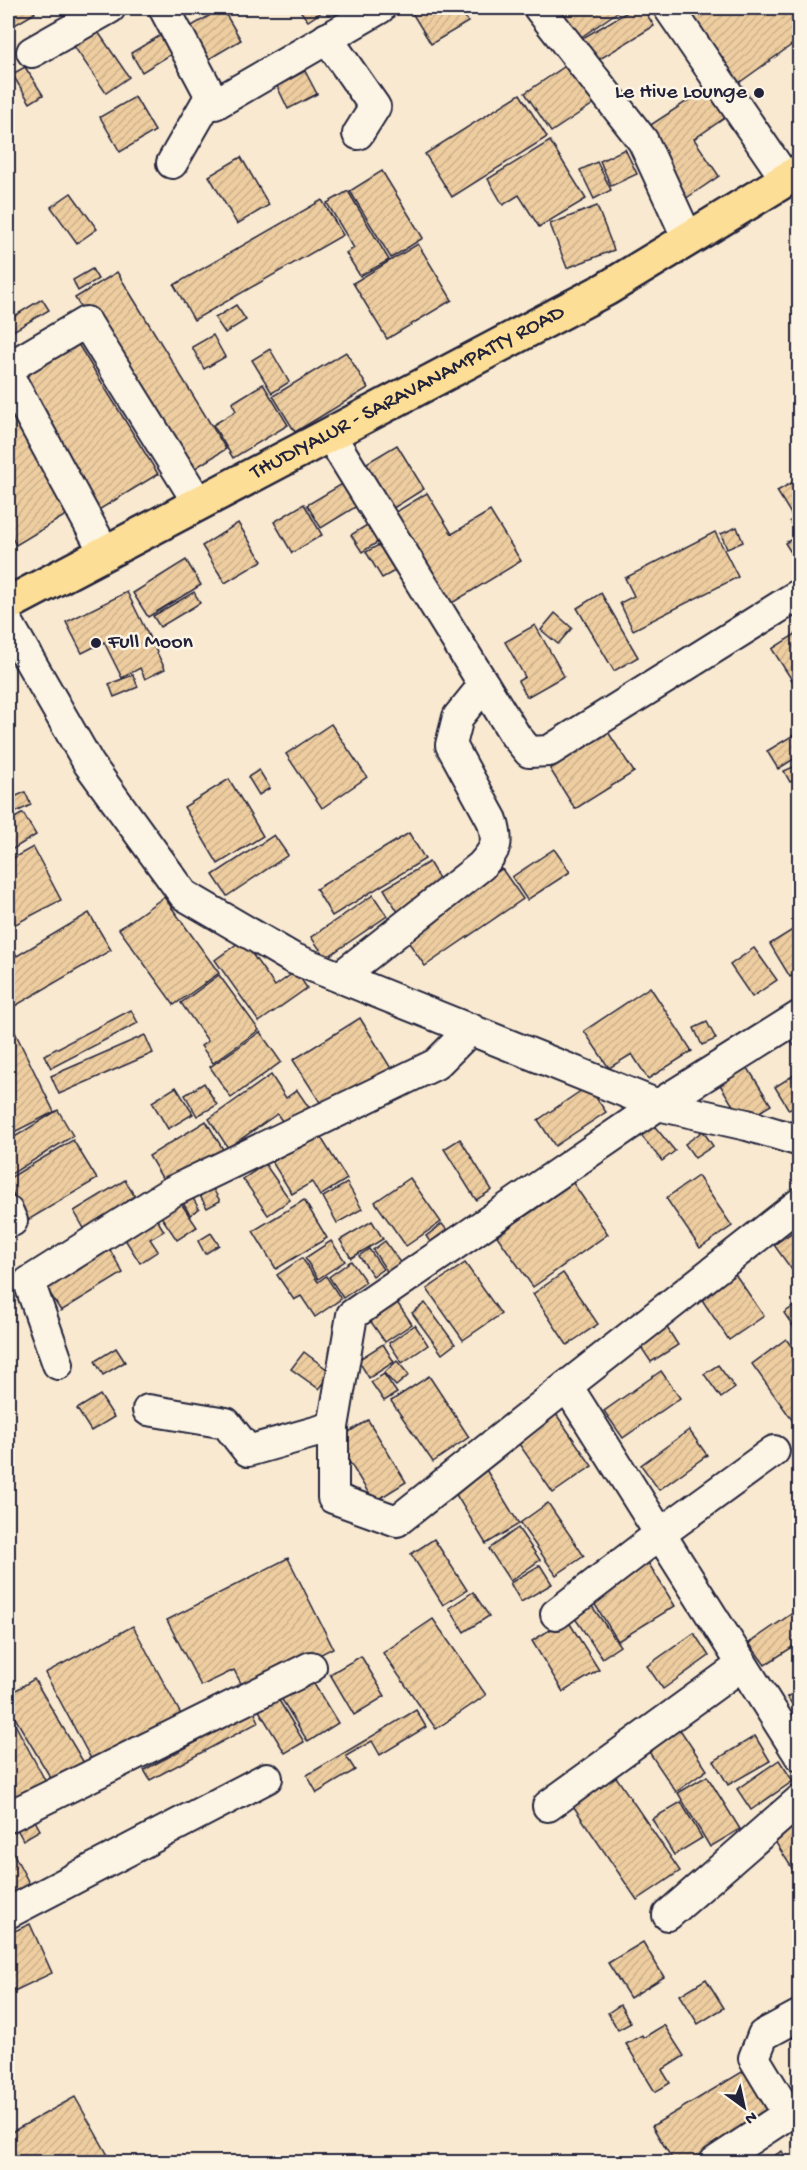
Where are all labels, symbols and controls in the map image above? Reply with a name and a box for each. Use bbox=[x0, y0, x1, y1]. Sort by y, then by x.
place label: Le Hive Lounge bbox=[615, 80, 748, 106]
marker: Le Hive Lounge bbox=[752, 86, 766, 100]
street label: THUDIYALUR - SARAVANAMPATTY ROAD bbox=[245, 300, 570, 488]
place label: Full Moon bbox=[107, 630, 194, 656]
marker: Full Moon bbox=[89, 636, 103, 650]
north arrow bbox=[714, 2077, 774, 2137]
text: N bbox=[740, 2106, 760, 2128]

